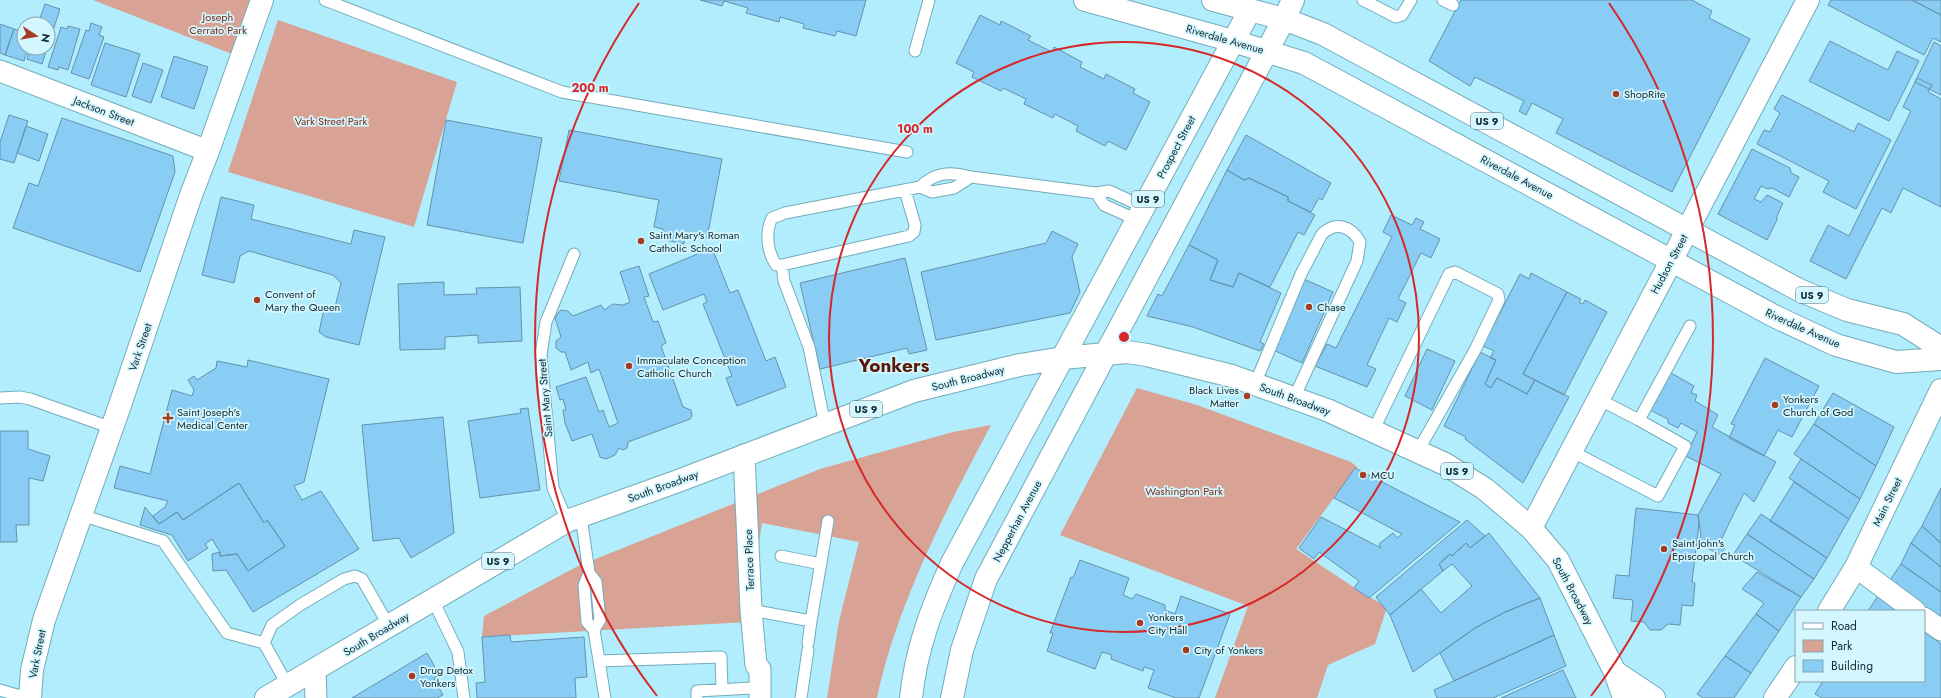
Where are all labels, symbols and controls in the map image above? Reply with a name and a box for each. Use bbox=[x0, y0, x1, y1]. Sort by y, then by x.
park label: Joseph Cerrato Park bbox=[189, 9, 247, 38]
north arrow bbox=[16, 16, 56, 56]
street label: Riverdale Avenue bbox=[1184, 20, 1266, 58]
text: N bbox=[37, 32, 55, 44]
text: 200 m bbox=[571, 79, 609, 97]
place label: ShopRite bbox=[1624, 86, 1666, 102]
marker: ShopRite bbox=[1611, 89, 1621, 99]
street label: Jackson Street bbox=[69, 91, 137, 130]
street label: Prospect Street bbox=[1153, 112, 1199, 181]
park label: Vark Street Park bbox=[295, 113, 367, 129]
road number: US 9 bbox=[1471, 113, 1503, 129]
text: 100 m bbox=[897, 120, 933, 138]
street label: Riverdale Avenue bbox=[1478, 151, 1557, 203]
road number: US 9 bbox=[1132, 191, 1164, 207]
place label: Saint Mary's Roman Catholic School bbox=[649, 227, 740, 256]
street label: Hudson Street bbox=[1647, 231, 1692, 297]
marker: Saint Mary's Roman Catholic School bbox=[636, 236, 646, 246]
place label: Convent of Mary the Queen bbox=[265, 286, 340, 315]
road number: US 9 bbox=[1796, 287, 1828, 303]
marker: Convent of Mary the Queen bbox=[252, 295, 262, 305]
place label: Chase bbox=[1317, 299, 1346, 315]
marker: Chase bbox=[1304, 302, 1314, 312]
street label: Riverdale Avenue bbox=[1763, 304, 1843, 352]
street label: Vark Street bbox=[124, 321, 156, 373]
centre of rings bbox=[1117, 330, 1131, 344]
place label: Immaculate Conception Catholic Church bbox=[637, 352, 746, 381]
district label: Yonkers bbox=[858, 352, 930, 379]
street label: Saint Mary Street bbox=[534, 358, 556, 438]
marker: Immaculate Conception Catholic Church bbox=[624, 361, 634, 371]
street label: South Broadway bbox=[930, 361, 1006, 395]
street label: South Broadway bbox=[1257, 379, 1333, 419]
place label: Black Lives Matter bbox=[1189, 382, 1240, 411]
marker: Black Lives Matter bbox=[1242, 391, 1252, 401]
place label: Yonkers Church of God bbox=[1783, 391, 1853, 420]
marker: Yonkers Church of God bbox=[1770, 400, 1780, 410]
road number: US 9 bbox=[850, 401, 882, 417]
place label: Saint Joseph's Medical Center bbox=[177, 404, 248, 433]
marker: Saint Joseph's Medical Center bbox=[162, 412, 174, 424]
road number: US 9 bbox=[1441, 463, 1473, 479]
street label: South Broadway bbox=[625, 466, 701, 506]
place label: MCU bbox=[1371, 467, 1394, 483]
marker: MCU bbox=[1358, 470, 1368, 480]
street label: Main Street bbox=[1868, 475, 1906, 529]
street label: Nepperhan Avenue bbox=[989, 477, 1045, 565]
park label: Washington Park bbox=[1145, 483, 1223, 499]
street label: Terrace Place bbox=[740, 529, 758, 591]
place label: Saint John's Episcopal Church bbox=[1672, 535, 1754, 564]
marker: Saint John's Episcopal Church bbox=[1659, 544, 1669, 554]
road number: US 9 bbox=[482, 553, 514, 569]
street label: South Broadway bbox=[1548, 554, 1598, 628]
street label: South Broadway bbox=[340, 608, 412, 660]
place label: Yonkers City Hall bbox=[1148, 609, 1187, 638]
legend bbox=[1795, 610, 1925, 682]
text: Road bbox=[1831, 617, 1857, 635]
marker: Yonkers City Hall bbox=[1135, 618, 1145, 628]
street label: Vark Street bbox=[24, 628, 50, 680]
text: Park bbox=[1831, 637, 1853, 655]
place label: City of Yonkers bbox=[1194, 642, 1264, 658]
marker: City of Yonkers bbox=[1181, 645, 1191, 655]
text: Building bbox=[1831, 657, 1873, 675]
place label: Drug Detox Yonkers bbox=[420, 662, 473, 691]
marker: Drug Detox Yonkers bbox=[407, 671, 417, 681]

